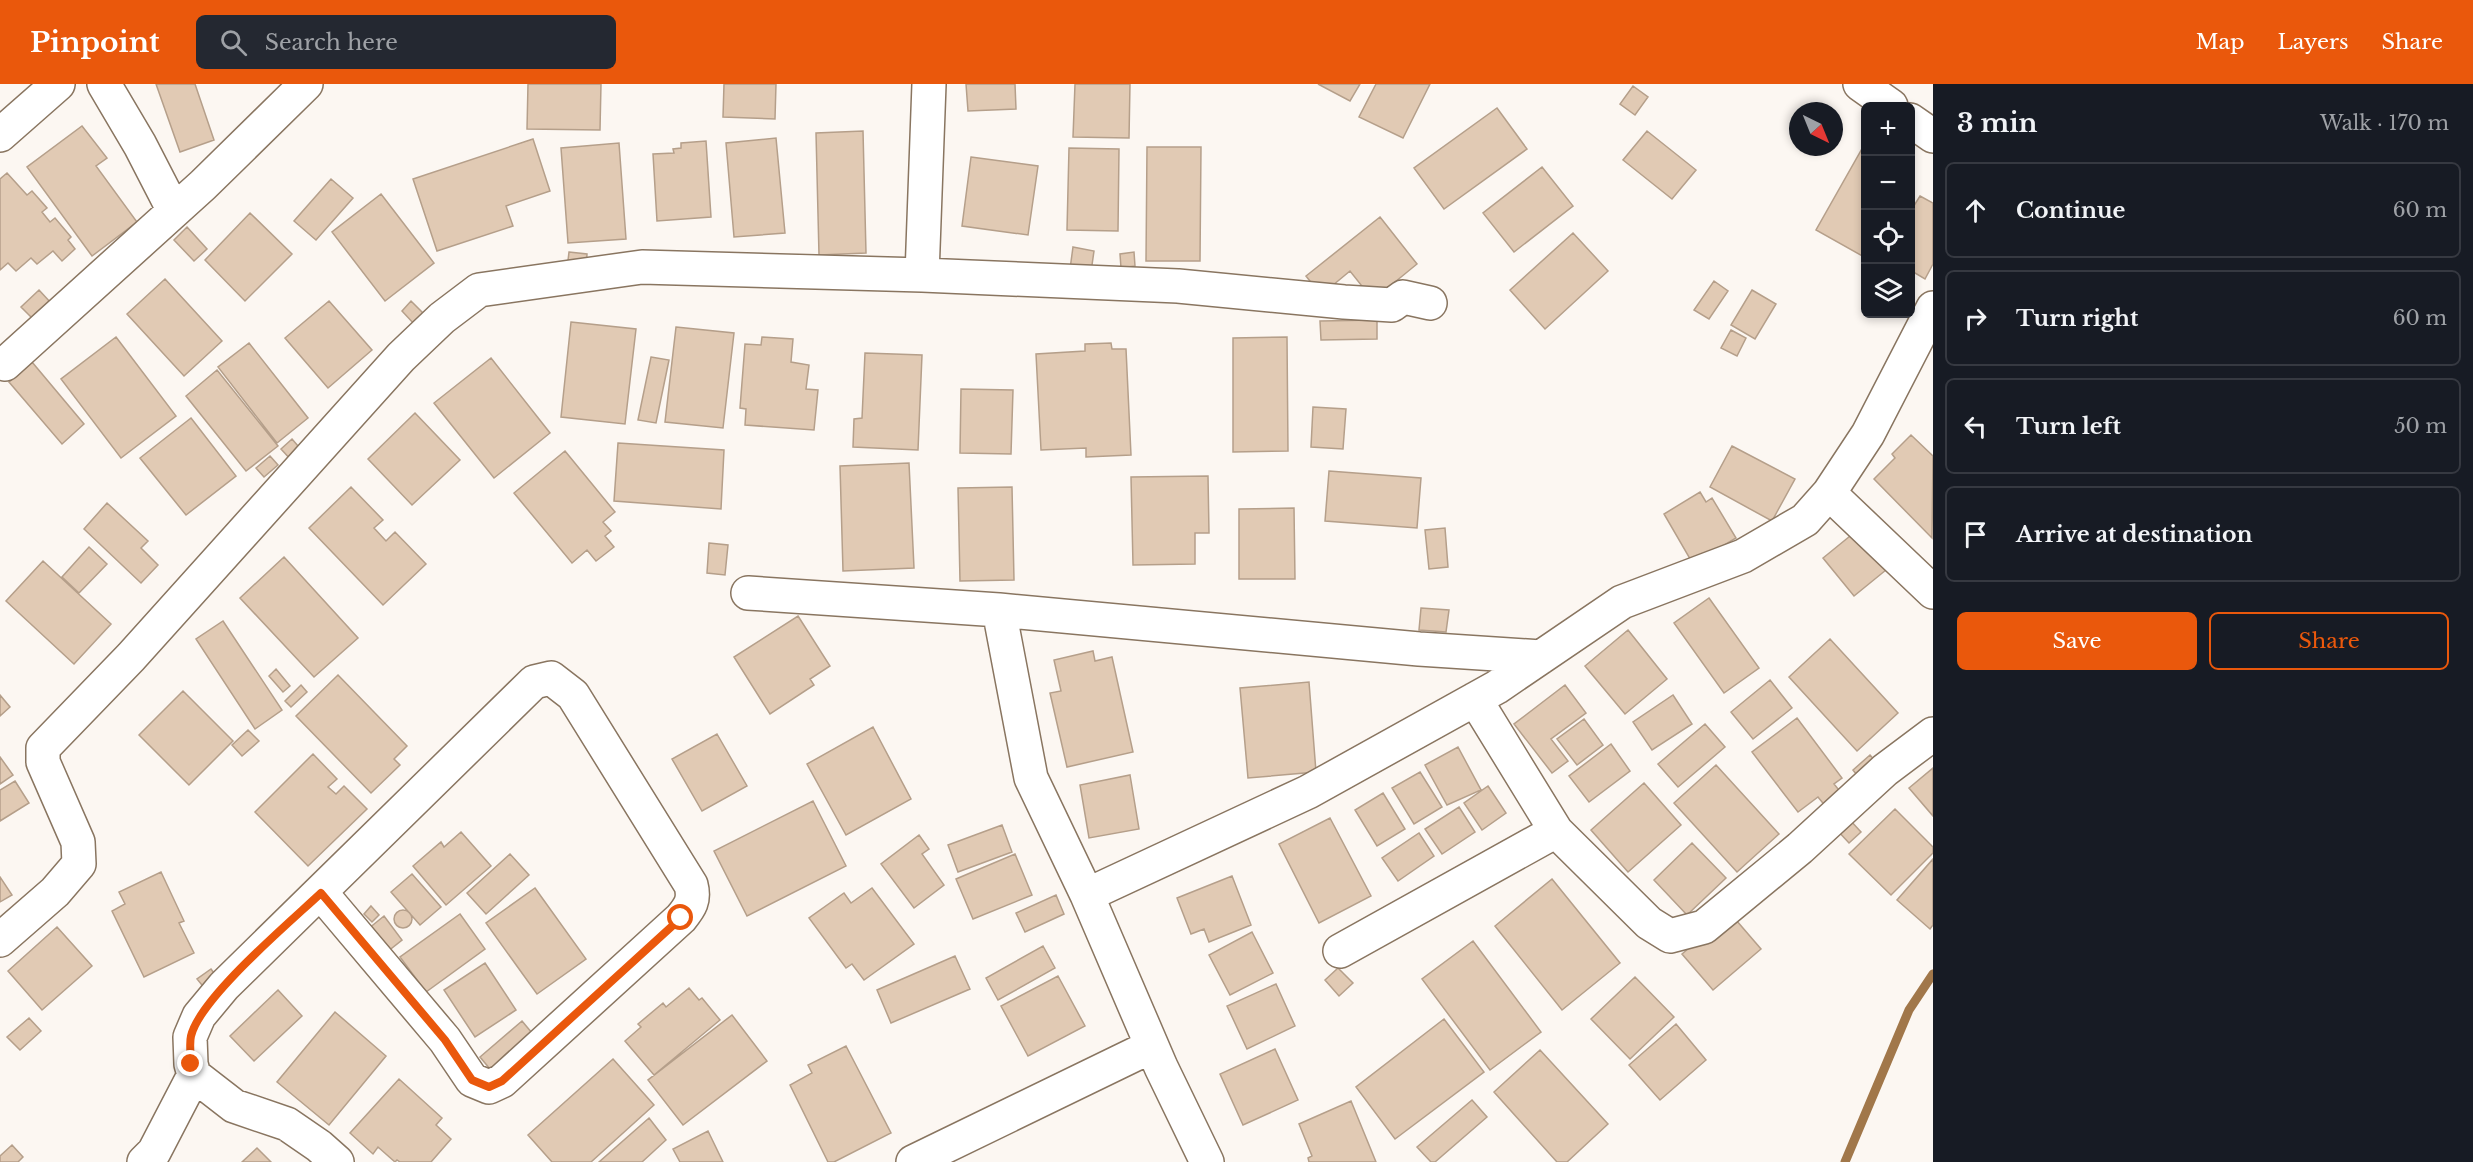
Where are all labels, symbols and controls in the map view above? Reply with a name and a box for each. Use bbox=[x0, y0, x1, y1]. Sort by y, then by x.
search box bbox=[196, 15, 616, 69]
text: Pinpoint bbox=[30, 25, 160, 60]
icon: search bbox=[217, 26, 250, 59]
text: Search here bbox=[265, 29, 398, 56]
text: Map bbox=[2196, 29, 2245, 55]
text: Layers bbox=[2278, 29, 2349, 55]
text: Share bbox=[2382, 29, 2443, 55]
north arrow bbox=[1789, 102, 1843, 156]
map controls bbox=[1861, 102, 1915, 318]
button: + bbox=[1861, 102, 1915, 156]
text: 3 min bbox=[1957, 107, 2038, 139]
text: Walk · 170 m bbox=[2320, 111, 2449, 135]
button: − bbox=[1861, 156, 1915, 210]
icon: ahead bbox=[1959, 194, 1992, 227]
text: Continue bbox=[2016, 197, 2125, 224]
text: 60 m bbox=[2393, 198, 2447, 222]
button: locate bbox=[1861, 210, 1915, 264]
button: layers bbox=[1861, 264, 1915, 318]
icon: right bbox=[1959, 302, 1992, 335]
text: Turn right bbox=[2016, 305, 2138, 332]
text: 60 m bbox=[2393, 306, 2447, 330]
icon: left bbox=[1959, 410, 1992, 443]
text: Turn left bbox=[2016, 413, 2121, 440]
text: 50 m bbox=[2394, 414, 2447, 438]
icon: arrive bbox=[1959, 518, 1992, 551]
text: Arrive at destination bbox=[2016, 521, 2253, 548]
button: Save bbox=[1957, 612, 2197, 670]
button: Share bbox=[2209, 612, 2449, 670]
route start bbox=[667, 904, 693, 930]
route end bbox=[177, 1050, 203, 1076]

